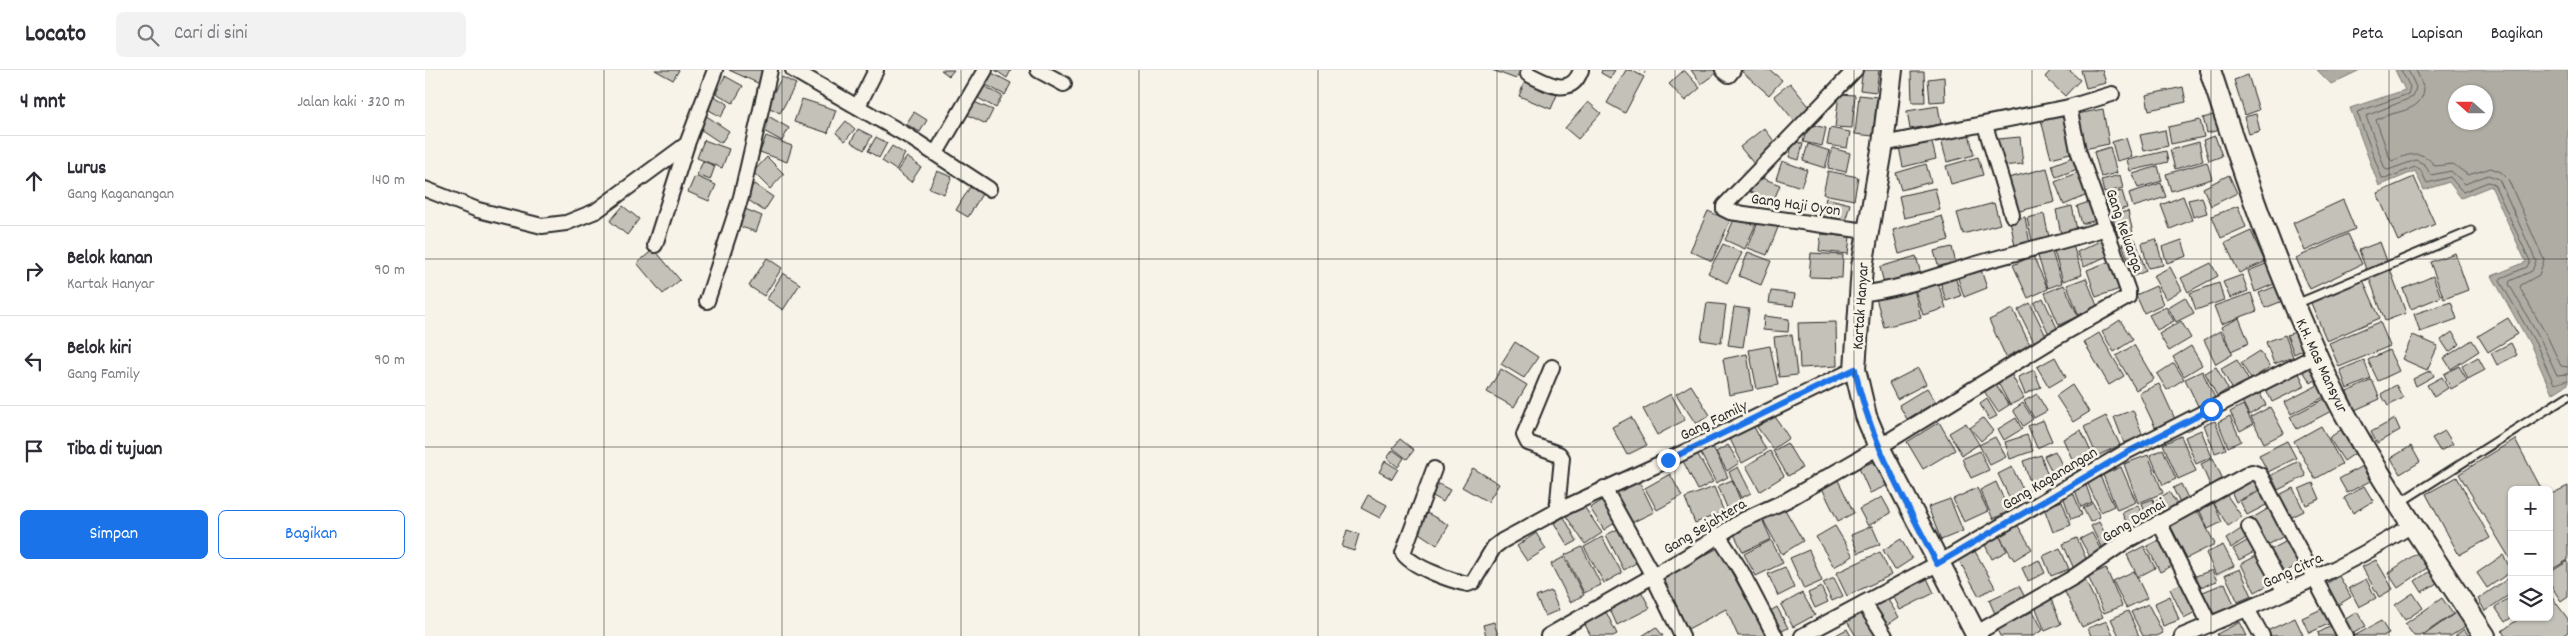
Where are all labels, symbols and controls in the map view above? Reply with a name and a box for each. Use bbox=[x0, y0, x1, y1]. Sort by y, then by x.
search box bbox=[116, 12, 466, 57]
text: Locato bbox=[25, 18, 86, 52]
icon: search bbox=[134, 21, 162, 49]
text: Cari di sini bbox=[174, 21, 248, 48]
text: Peta bbox=[2352, 22, 2383, 47]
text: Lapisan bbox=[2411, 22, 2463, 47]
text: Bagikan bbox=[2491, 22, 2543, 47]
north arrow bbox=[2448, 85, 2493, 130]
text: 4 mnt bbox=[20, 88, 65, 118]
text: Jalan kaki · 320 m bbox=[297, 91, 405, 114]
text: Lurus bbox=[67, 156, 106, 183]
icon: ahead bbox=[20, 167, 48, 195]
text: 140 m bbox=[371, 169, 405, 192]
text: Gang Kaganangan bbox=[67, 183, 174, 206]
street label: Gang Keluarga bbox=[2099, 186, 2149, 276]
street label: Gang Haji Oyon bbox=[1749, 188, 1842, 223]
text: Belok kanan bbox=[67, 246, 153, 273]
icon: right bbox=[20, 257, 48, 285]
text: 90 m bbox=[374, 259, 405, 282]
street label: Kartak Hanyar bbox=[1847, 262, 1876, 351]
text: Kartak Hanyar bbox=[67, 273, 154, 296]
street label: K.H. Mas Mansyur bbox=[2289, 315, 2353, 417]
text: Belok kiri bbox=[67, 336, 131, 363]
icon: left bbox=[20, 347, 48, 375]
text: 90 m bbox=[374, 349, 405, 372]
text: Gang Family bbox=[67, 363, 140, 386]
street label: Gang Family bbox=[1676, 395, 1752, 447]
route start bbox=[2200, 398, 2223, 421]
icon: arrive bbox=[20, 437, 48, 465]
text: Tiba di tujuan bbox=[67, 437, 162, 464]
street label: Gang Kaganangan bbox=[1998, 442, 2102, 517]
route end bbox=[1657, 449, 1680, 472]
map controls bbox=[2508, 486, 2553, 621]
button: + bbox=[2508, 486, 2553, 531]
street label: Gang Sejahtera bbox=[1659, 493, 1752, 561]
street label: Gang Damai bbox=[2098, 493, 2171, 549]
button: Simpan bbox=[20, 510, 208, 559]
button: Bagikan bbox=[218, 510, 405, 559]
button: − bbox=[2508, 531, 2553, 576]
street label: Gang Citra bbox=[2259, 547, 2327, 595]
button: layers bbox=[2508, 576, 2553, 621]

